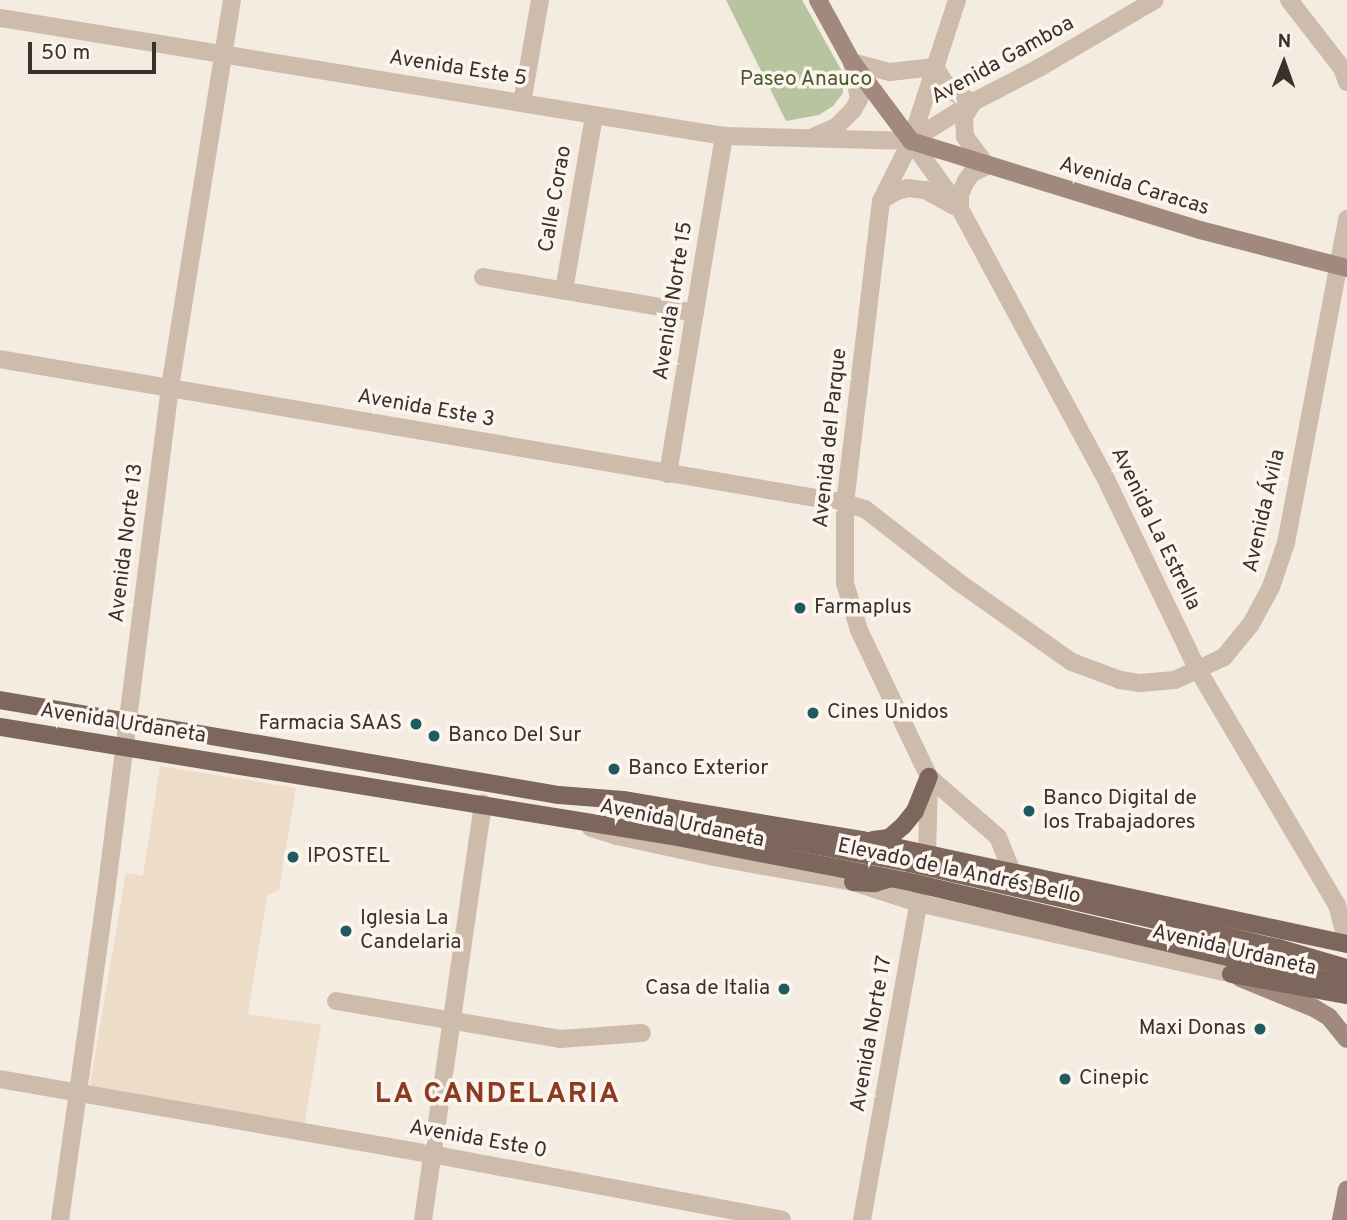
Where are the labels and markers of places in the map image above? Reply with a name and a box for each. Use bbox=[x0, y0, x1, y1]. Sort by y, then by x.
place label: Farmaplus bbox=[814, 595, 912, 621]
marker: Farmaplus bbox=[792, 600, 808, 616]
place label: Cines Unidos bbox=[827, 700, 949, 726]
marker: Cines Unidos bbox=[805, 705, 821, 721]
place label: Farmacia SAAS bbox=[259, 711, 402, 737]
marker: Farmacia SAAS bbox=[408, 716, 424, 732]
place label: Banco Del Sur bbox=[448, 723, 581, 749]
marker: Banco Del Sur bbox=[426, 728, 442, 744]
place label: Banco Exterior bbox=[628, 756, 768, 782]
marker: Banco Exterior bbox=[606, 761, 622, 777]
place label: Banco Digital de los Trabajadores bbox=[1043, 786, 1197, 836]
marker: Banco Digital de los Trabajadores bbox=[1021, 803, 1037, 819]
place label: IPOSTEL bbox=[307, 844, 390, 870]
marker: IPOSTEL bbox=[285, 849, 301, 865]
place label: Iglesia La Candelaria bbox=[360, 906, 461, 956]
marker: Iglesia La Candelaria bbox=[338, 923, 354, 939]
place label: Casa de Italia bbox=[645, 976, 770, 1002]
marker: Casa de Italia bbox=[776, 981, 792, 997]
place label: Maxi Donas bbox=[1139, 1016, 1246, 1042]
marker: Maxi Donas bbox=[1252, 1021, 1268, 1037]
place label: Cinepic bbox=[1079, 1066, 1149, 1092]
marker: Cinepic bbox=[1057, 1071, 1073, 1087]

